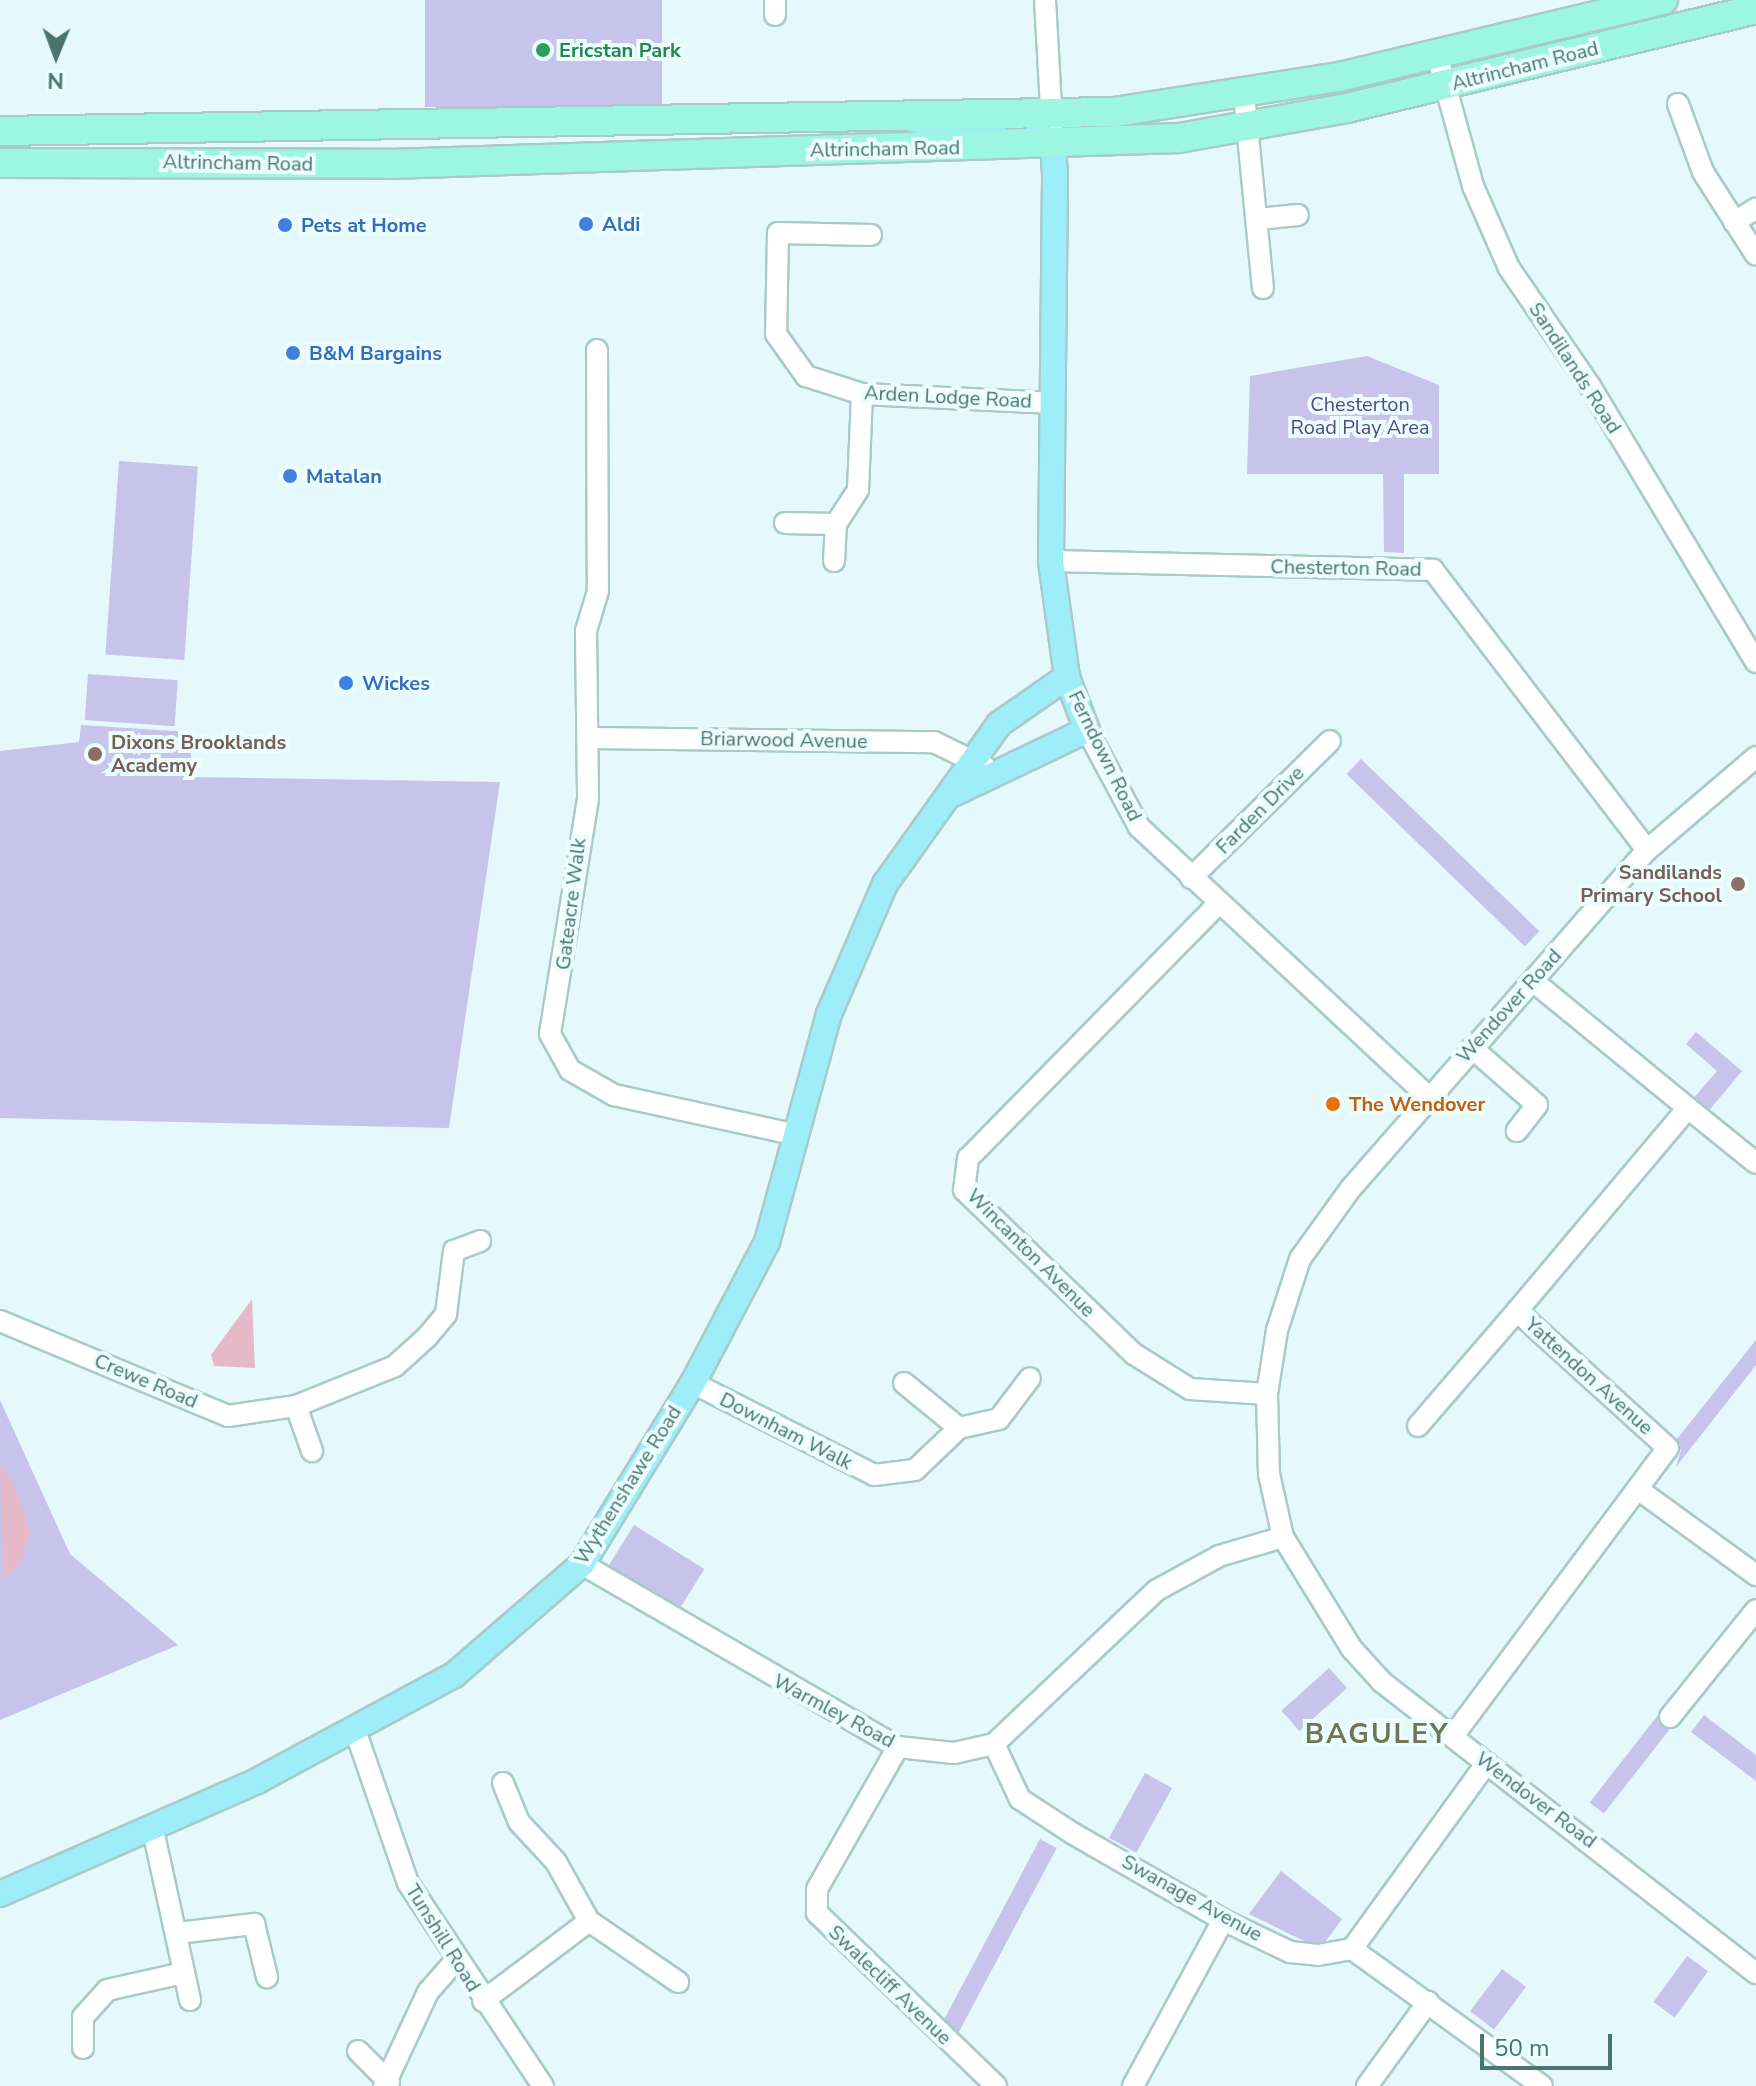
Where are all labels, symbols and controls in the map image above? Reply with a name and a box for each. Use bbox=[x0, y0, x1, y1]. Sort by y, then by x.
north arrow bbox=[16, 16, 96, 96]
street label: Altrincham Road bbox=[1449, 36, 1601, 96]
place label: Ericstan Park bbox=[559, 38, 681, 62]
marker: Ericstan Park bbox=[534, 41, 552, 59]
text: N bbox=[47, 65, 64, 95]
street label: Altrincham Road bbox=[810, 136, 960, 162]
street label: Altrincham Road bbox=[163, 150, 313, 176]
place label: Aldi bbox=[602, 212, 640, 236]
place label: Pets at Home bbox=[301, 213, 427, 237]
marker: Aldi bbox=[577, 215, 595, 233]
marker: Pets at Home bbox=[276, 216, 294, 234]
street label: Sandilands Road bbox=[1524, 298, 1626, 438]
place label: B&M Bargains bbox=[309, 341, 442, 365]
marker: B&M Bargains bbox=[284, 344, 302, 362]
street label: Arden Lodge Road bbox=[863, 381, 1033, 413]
park label: Chesterton Road Play Area bbox=[1290, 393, 1430, 440]
place label: Matalan bbox=[306, 464, 382, 488]
marker: Matalan bbox=[281, 467, 299, 485]
street label: Chesterton Road bbox=[1270, 555, 1422, 581]
place label: Wickes bbox=[362, 671, 430, 695]
marker: Wickes bbox=[337, 674, 355, 692]
street label: Ferndown Road bbox=[1063, 687, 1147, 825]
street label: Briarwood Avenue bbox=[700, 727, 868, 753]
place label: Dixons Brooklands Academy bbox=[111, 730, 286, 777]
marker: Dixons Brooklands Academy bbox=[86, 745, 104, 763]
street label: Farden Drive bbox=[1211, 761, 1309, 859]
street label: Gateacre Walk bbox=[551, 837, 591, 971]
place label: Sandilands Primary School bbox=[1580, 860, 1722, 907]
marker: Sandilands Primary School bbox=[1729, 875, 1747, 893]
street label: Wendover Road bbox=[1452, 944, 1566, 1068]
place label: The Wendover bbox=[1349, 1092, 1485, 1116]
marker: The Wendover bbox=[1324, 1095, 1342, 1113]
street label: Wincanton Avenue bbox=[962, 1184, 1100, 1322]
street label: Yattendon Avenue bbox=[1520, 1312, 1658, 1440]
street label: Crewe Road bbox=[91, 1348, 201, 1414]
street label: Downham Walk bbox=[716, 1387, 856, 1475]
street label: Wythenshawe Road bbox=[569, 1401, 687, 1569]
street label: Warmley Road bbox=[769, 1669, 899, 1753]
district label: BAGULEY bbox=[1305, 1717, 1449, 1751]
street label: Wendover Road bbox=[1471, 1747, 1601, 1853]
street label: Swanage Avenue bbox=[1118, 1849, 1266, 1947]
street label: Tunshill Road bbox=[400, 1880, 486, 1996]
street label: Swalecliff Avenue bbox=[823, 1920, 957, 2050]
scale bar bbox=[1484, 2018, 1616, 2068]
text: 50 m bbox=[1494, 2032, 1550, 2064]

